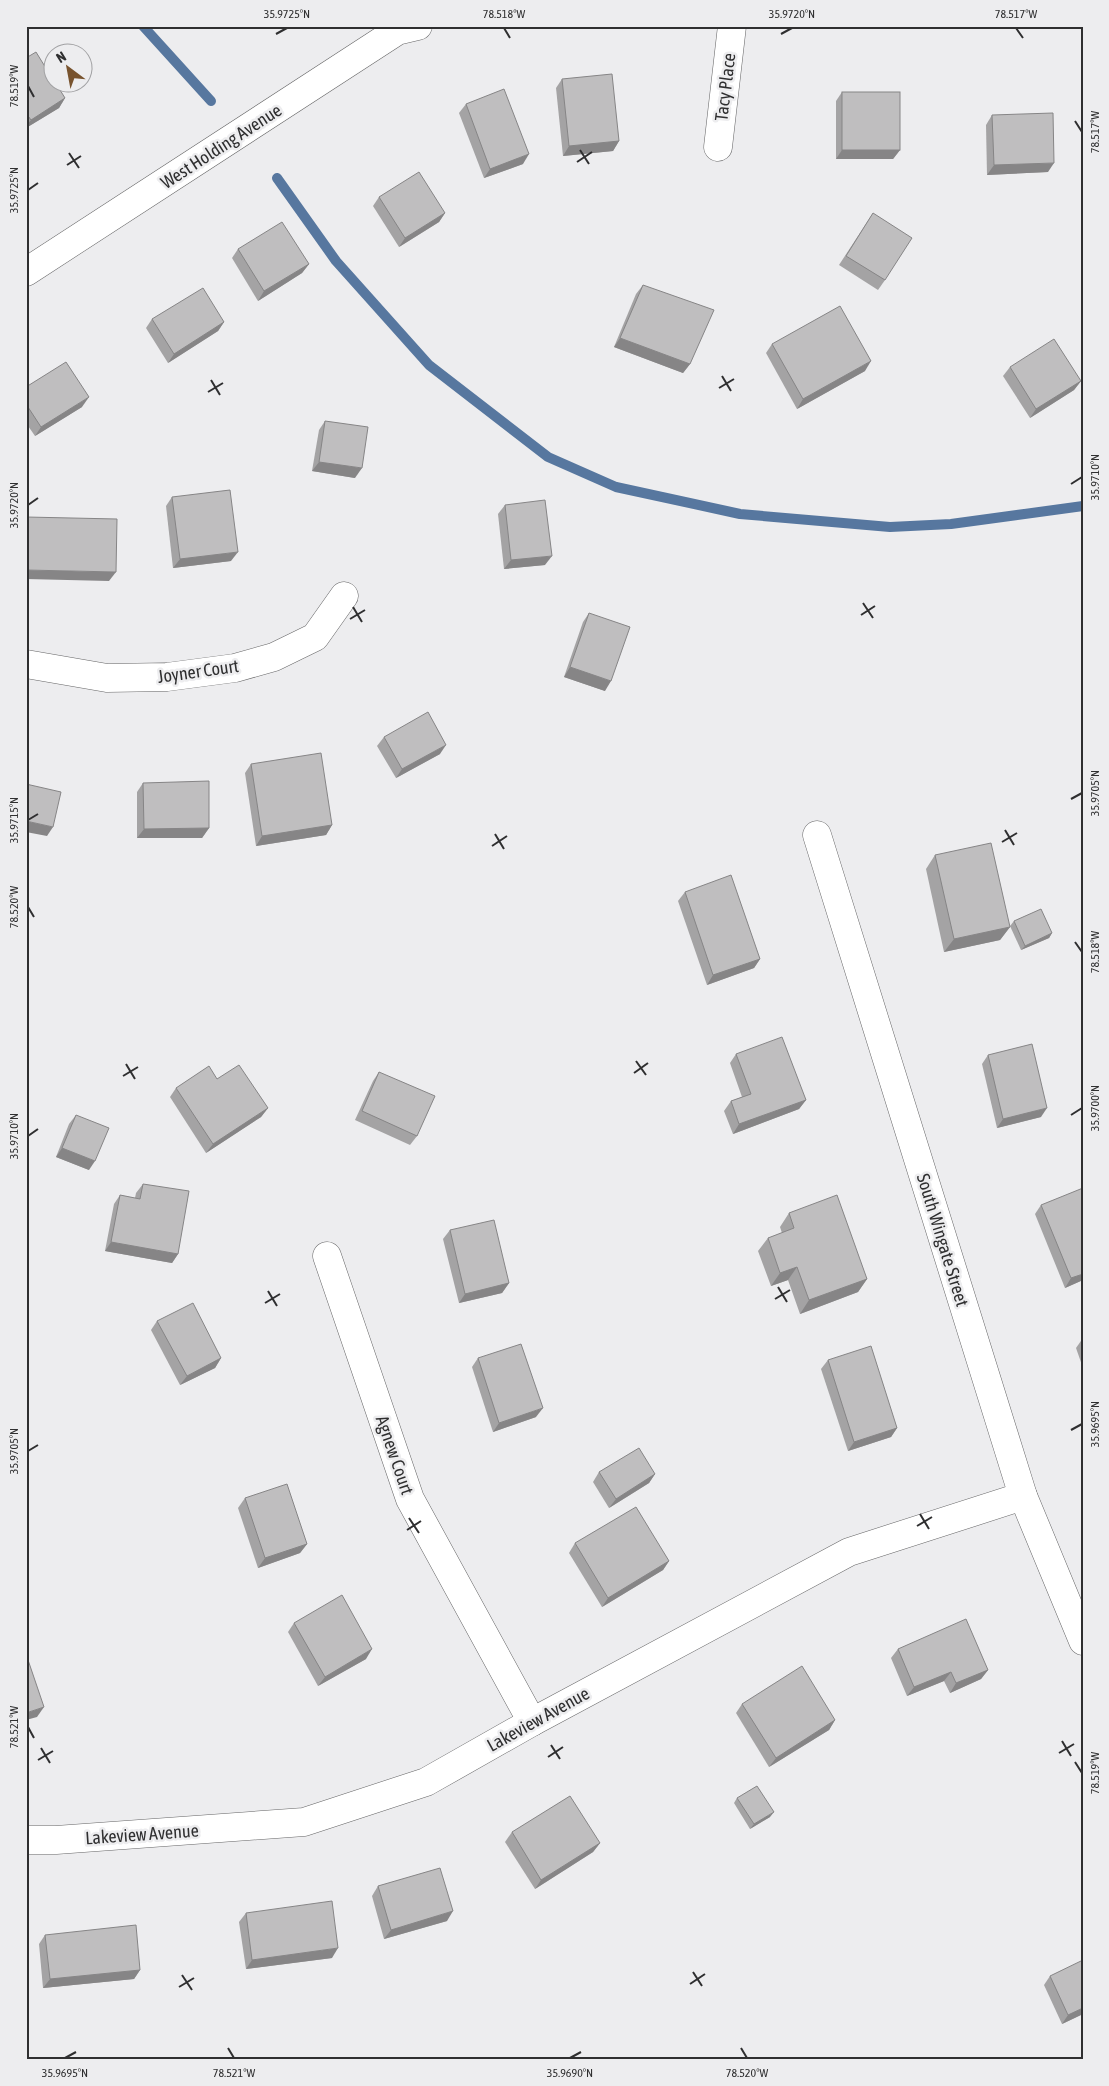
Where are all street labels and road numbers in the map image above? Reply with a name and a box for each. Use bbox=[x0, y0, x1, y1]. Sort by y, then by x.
street label: Tacy Place bbox=[710, 52, 740, 122]
street label: West Holding Avenue bbox=[157, 99, 285, 193]
street label: Joyner Court bbox=[156, 655, 240, 687]
street label: South Wingate Street bbox=[913, 1171, 973, 1309]
street label: Agnew Court bbox=[372, 1413, 418, 1497]
street label: Lakeview Avenue bbox=[483, 1682, 593, 1756]
street label: Lakeview Avenue bbox=[85, 1820, 199, 1848]

